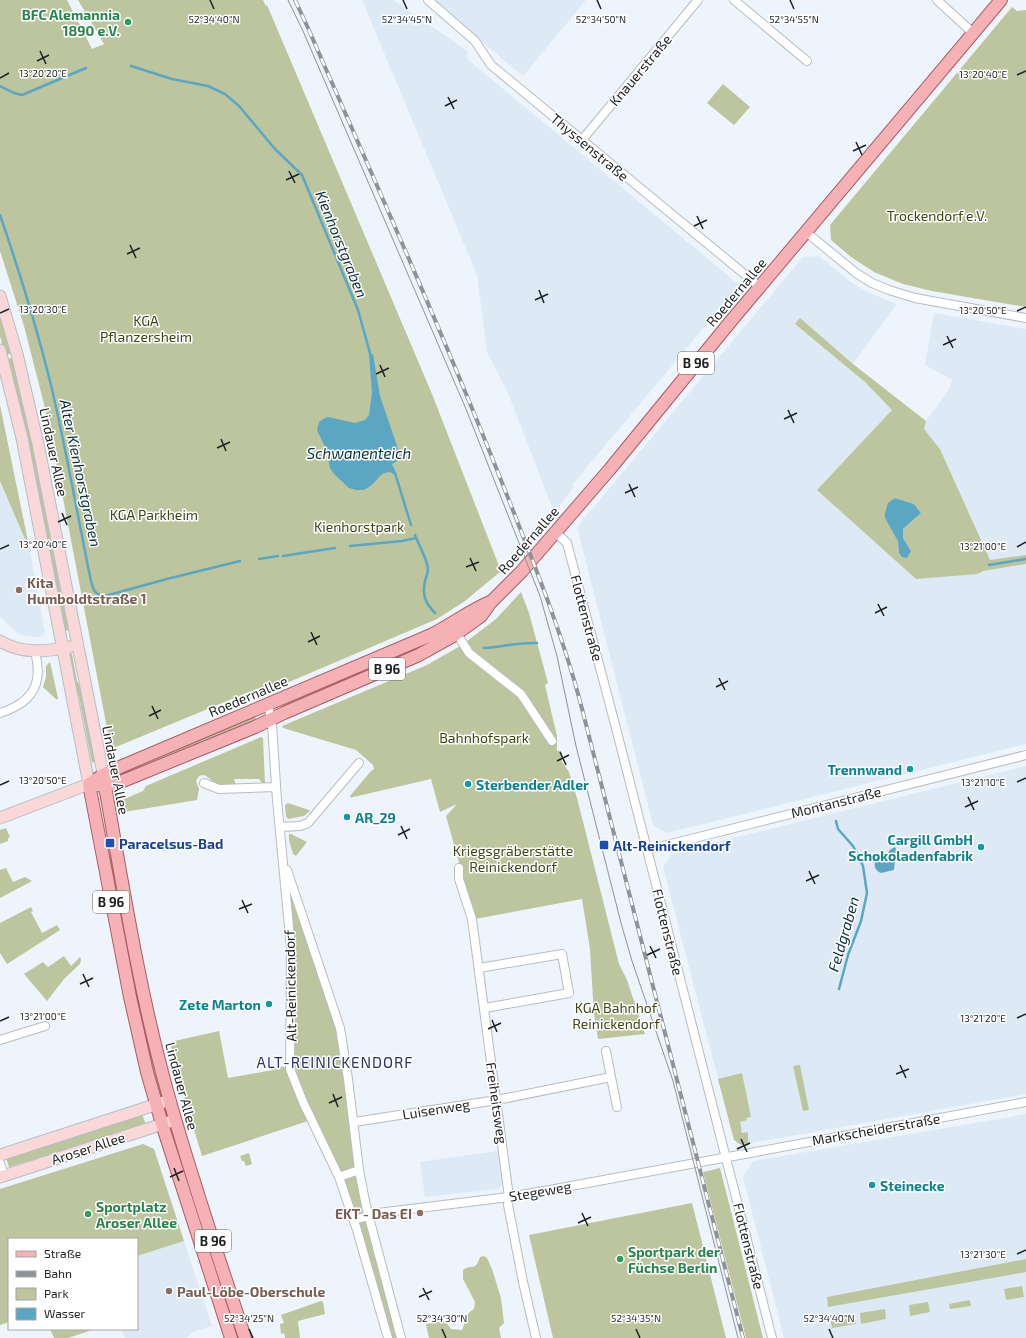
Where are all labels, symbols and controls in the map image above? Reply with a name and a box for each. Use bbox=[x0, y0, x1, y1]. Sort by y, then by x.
place label: BFC Alemannia 1890 e.V. bbox=[22, 6, 120, 39]
text: 52°34'40"N bbox=[189, 13, 239, 25]
text: 52°34'45"N bbox=[382, 13, 432, 25]
text: 52°34'50"N bbox=[576, 13, 626, 25]
text: 52°34'55"N bbox=[769, 13, 819, 25]
marker: BFC Alemannia 1890 e.V. bbox=[123, 17, 133, 27]
street label: Knauerstraße bbox=[605, 31, 675, 109]
text: 13°20'20"E bbox=[19, 67, 67, 79]
text: 13°20'40"E bbox=[959, 68, 1007, 80]
street label: Thyssenstraße bbox=[548, 110, 632, 184]
water label: Kienhorstgraben bbox=[312, 188, 372, 300]
park label: Trockendorf e.V. bbox=[887, 207, 987, 224]
street label: Roedernallee bbox=[702, 254, 770, 330]
text: 13°20'30"E bbox=[19, 303, 67, 315]
text: 13°20'50"E bbox=[959, 304, 1007, 316]
park label: KGA Pflanzersheim bbox=[100, 312, 192, 345]
road number: B 96 bbox=[678, 352, 714, 374]
water label: Alter Kienhorstgraben bbox=[56, 397, 105, 548]
street label: Lindauer Allee bbox=[36, 406, 72, 498]
water label: Schwanenteich bbox=[307, 444, 411, 462]
street label: Roedernallee bbox=[494, 503, 562, 577]
park label: KGA Parkheim bbox=[110, 506, 198, 523]
park label: Kienhorstpark bbox=[314, 518, 404, 535]
text: 13°20'40"E bbox=[19, 538, 67, 550]
text: 13°21'00"E bbox=[960, 540, 1006, 552]
street label: Flottenstraße bbox=[567, 573, 607, 663]
place label: Kita Humboldtstraße 1 bbox=[27, 574, 147, 607]
marker: Kita Humboldtstraße 1 bbox=[14, 585, 24, 595]
road number: B 96 bbox=[369, 658, 405, 680]
street label: Roedernallee bbox=[206, 672, 290, 720]
street label: Lindauer Allee bbox=[99, 724, 133, 816]
park label: Bahnhofspark bbox=[439, 729, 529, 746]
place label: Trennwand bbox=[827, 761, 902, 778]
marker: Trennwand bbox=[905, 764, 915, 774]
text: 13°20'50"E bbox=[19, 774, 67, 786]
place label: Sterbender Adler bbox=[476, 776, 589, 793]
text: 13°21'10"E bbox=[961, 776, 1005, 788]
marker: Sterbender Adler bbox=[463, 779, 473, 789]
street label: Montanstraße bbox=[789, 783, 883, 821]
place label: AR_29 bbox=[355, 809, 396, 826]
marker: AR_29 bbox=[342, 812, 352, 822]
place label: Cargill GmbH Schokoladenfabrik bbox=[848, 831, 973, 864]
place label: Paracelsus-Bad bbox=[119, 835, 223, 852]
marker: Paracelsus-Bad bbox=[104, 837, 116, 849]
place label: Alt-Reinickendorf bbox=[613, 837, 731, 854]
marker: Alt-Reinickendorf bbox=[598, 839, 610, 851]
park label: Kriegsgräberstätte Reinickendorf bbox=[453, 842, 573, 875]
marker: Cargill GmbH Schokoladenfabrik bbox=[976, 842, 986, 852]
street label: Flottenstraße bbox=[649, 887, 687, 977]
road number: B 96 bbox=[93, 891, 129, 913]
water label: Feldgraben bbox=[824, 894, 862, 974]
street label: Alt-Reinickendorf bbox=[281, 929, 299, 1042]
place label: Zete Marton bbox=[179, 996, 261, 1013]
marker: Zete Marton bbox=[264, 999, 274, 1009]
park label: KGA Bahnhof Reinickendorf bbox=[572, 999, 660, 1032]
text: 13°21'00"E bbox=[20, 1010, 66, 1022]
text: 13°21'20"E bbox=[960, 1012, 1006, 1024]
street label: Lindauer Allee bbox=[162, 1040, 202, 1132]
district label: ALT-REINICKENDORF bbox=[257, 1053, 413, 1071]
street label: Freiheitsweg bbox=[483, 1061, 511, 1145]
street label: Luisenweg bbox=[401, 1095, 471, 1123]
street label: Markscheiderstraße bbox=[811, 1109, 941, 1149]
street label: Aroser Allee bbox=[49, 1128, 127, 1168]
street label: Stegeweg bbox=[508, 1177, 573, 1205]
place label: Steinecke bbox=[880, 1177, 945, 1194]
marker: Steinecke bbox=[867, 1180, 877, 1190]
place label: Sportplatz Aroser Allee bbox=[96, 1198, 177, 1231]
street label: Flottenstraße bbox=[730, 1201, 768, 1291]
place label: EKT - Das EI bbox=[335, 1205, 412, 1222]
marker: EKT - Das EI bbox=[415, 1208, 425, 1218]
marker: Sportplatz Aroser Allee bbox=[83, 1209, 93, 1219]
road number: B 96 bbox=[195, 1230, 231, 1252]
legend bbox=[8, 1238, 138, 1330]
place label: Sportpark der Füchse Berlin bbox=[628, 1243, 720, 1276]
text: Straße bbox=[44, 1246, 81, 1260]
text: 13°21'30"E bbox=[960, 1248, 1006, 1260]
marker: Sportpark der Füchse Berlin bbox=[615, 1254, 625, 1264]
text: Bahn bbox=[44, 1266, 72, 1280]
place label: Paul-Löbe-Oberschule bbox=[177, 1283, 325, 1300]
text: Park bbox=[44, 1286, 69, 1300]
marker: Paul-Löbe-Oberschule bbox=[164, 1286, 174, 1296]
text: Wasser bbox=[44, 1306, 85, 1320]
text: 52°34'25"N bbox=[224, 1312, 274, 1324]
text: 52°34'30"N bbox=[417, 1312, 467, 1324]
text: 52°34'35"N bbox=[611, 1312, 661, 1324]
text: 52°34'40"N bbox=[804, 1312, 854, 1324]

